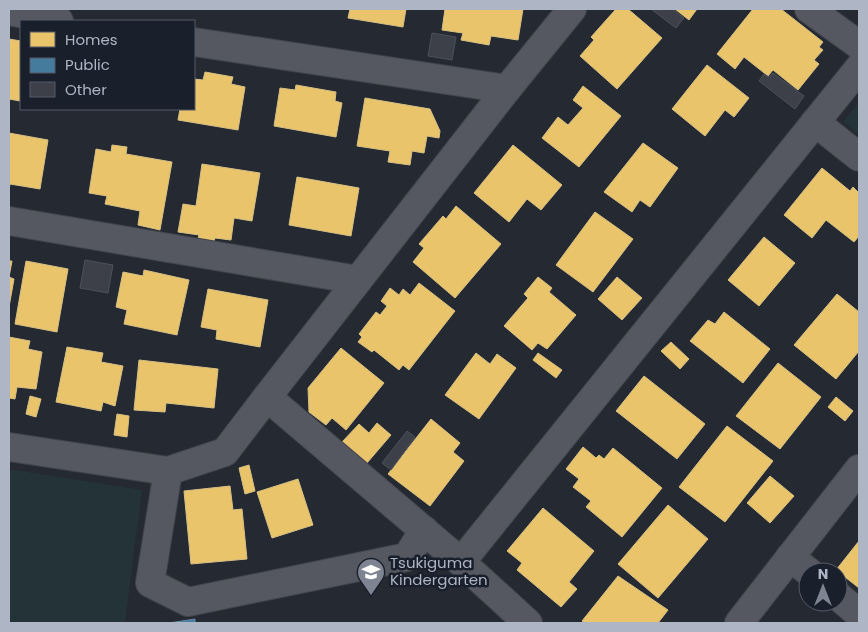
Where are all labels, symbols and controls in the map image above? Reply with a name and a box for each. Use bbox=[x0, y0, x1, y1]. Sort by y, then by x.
legend bbox=[20, 20, 195, 110]
text: Homes bbox=[65, 29, 118, 50]
text: Public bbox=[65, 54, 110, 75]
text: Other bbox=[65, 79, 107, 100]
place label: Tsukiguma Kindergarten bbox=[390, 552, 488, 590]
school or university icon: Tsukiguma Kindergarten bbox=[356, 557, 386, 596]
north arrow bbox=[798, 562, 848, 612]
text: N bbox=[818, 564, 828, 584]

